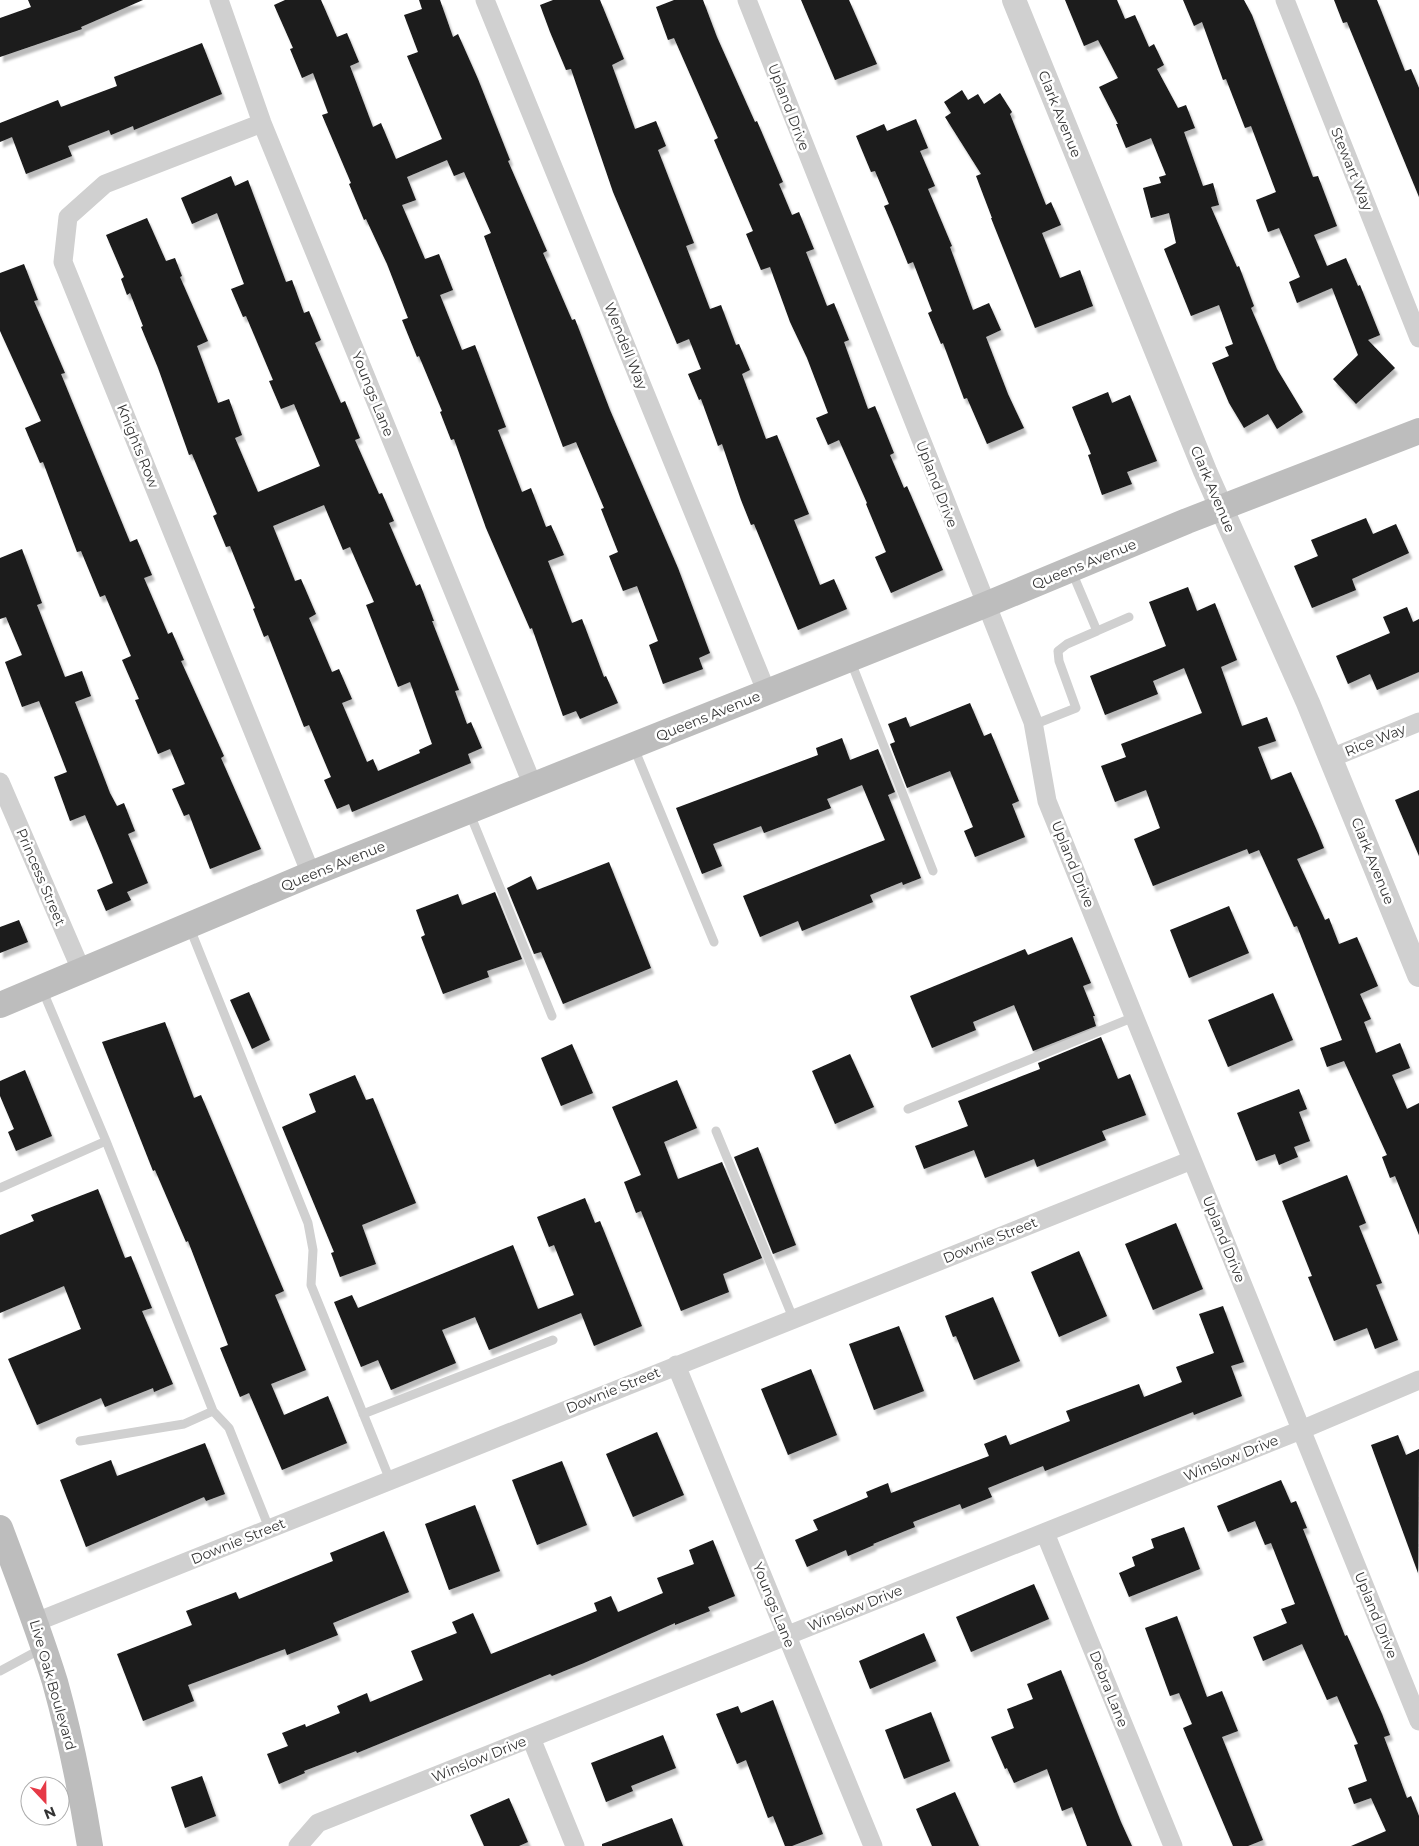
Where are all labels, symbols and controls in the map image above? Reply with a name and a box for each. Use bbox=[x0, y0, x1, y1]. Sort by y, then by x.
street label: Upland Drive bbox=[764, 61, 814, 153]
street label: Clark Avenue bbox=[1034, 68, 1086, 160]
street label: Stewart Way bbox=[1327, 125, 1377, 214]
street label: Wendell Way bbox=[600, 300, 652, 393]
street label: Youngs Lane bbox=[348, 349, 398, 439]
street label: Knights Row bbox=[113, 401, 163, 491]
street label: Upland Drive bbox=[912, 438, 962, 530]
street label: Clark Avenue bbox=[1187, 443, 1239, 535]
street label: Queens Avenue bbox=[1029, 535, 1139, 593]
street label: Queens Avenue bbox=[653, 687, 763, 745]
street label: Rice Way bbox=[1342, 719, 1408, 760]
street label: Clark Avenue bbox=[1347, 815, 1399, 907]
street label: Upland Drive bbox=[1047, 818, 1099, 910]
street label: Princess Street bbox=[12, 825, 70, 929]
street label: Queens Avenue bbox=[278, 837, 388, 895]
street label: Upland Drive bbox=[1198, 1193, 1250, 1285]
street label: Downie Street bbox=[940, 1213, 1040, 1267]
street label: Downie Street bbox=[563, 1363, 663, 1417]
street label: Winslow Drive bbox=[1181, 1431, 1281, 1485]
street label: Downie Street bbox=[188, 1514, 288, 1568]
street label: Youngs Lane bbox=[749, 1560, 799, 1650]
street label: Upland Drive bbox=[1350, 1569, 1402, 1661]
street label: Winslow Drive bbox=[805, 1581, 905, 1635]
street label: Live Oak Boulevard bbox=[26, 1618, 80, 1752]
street label: Debra Lane bbox=[1085, 1648, 1133, 1730]
street label: Winslow Drive bbox=[429, 1732, 529, 1786]
north arrow bbox=[20, 1776, 70, 1826]
text: N bbox=[41, 1803, 58, 1824]

